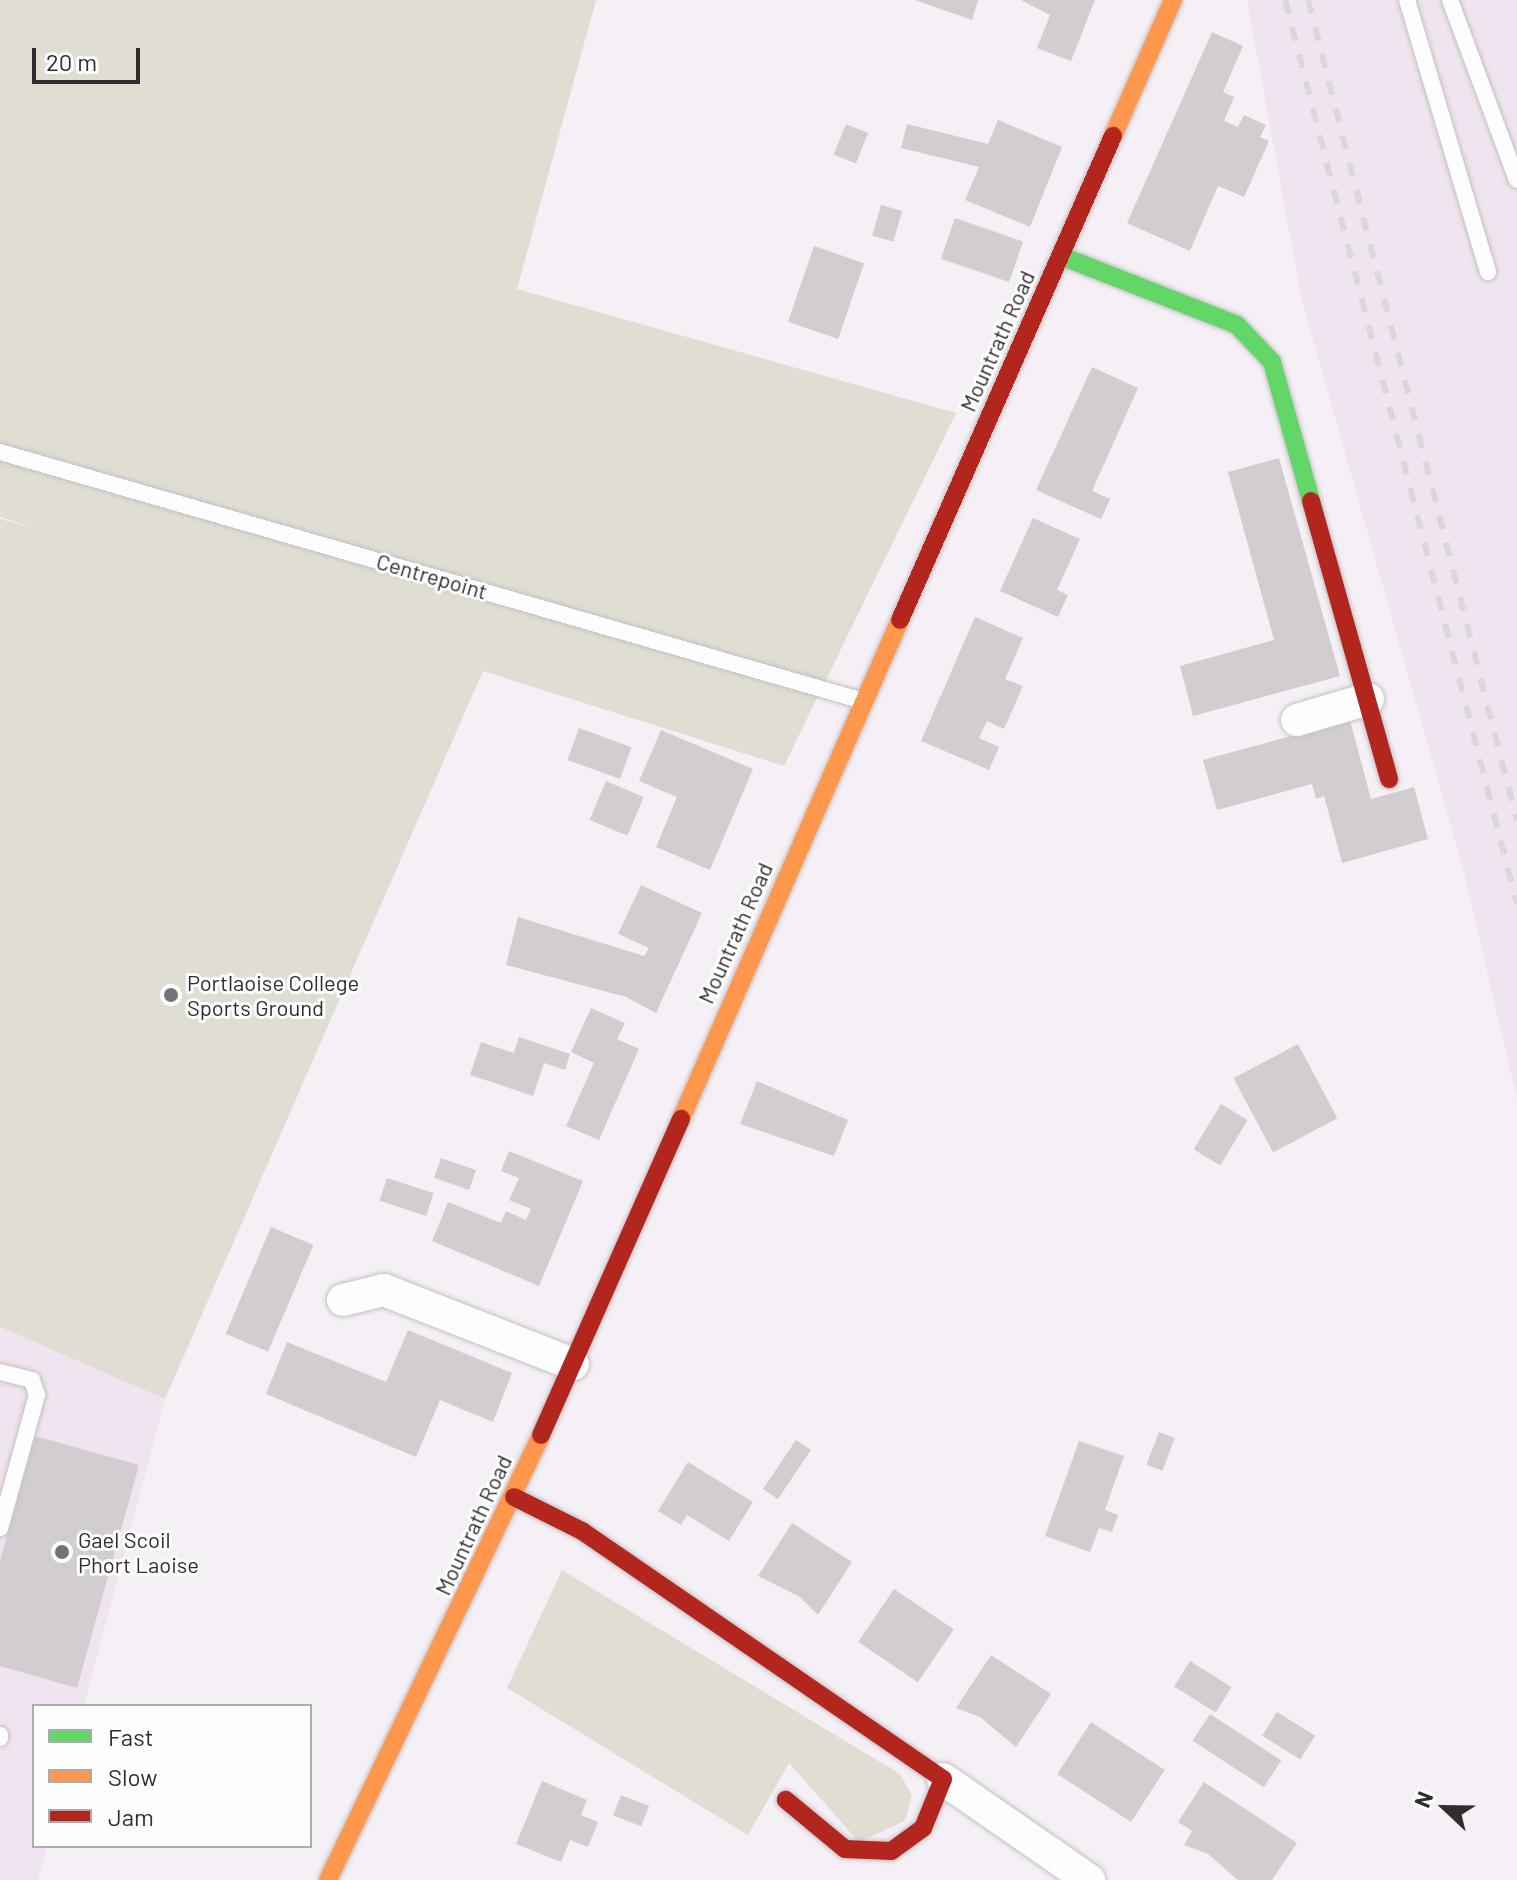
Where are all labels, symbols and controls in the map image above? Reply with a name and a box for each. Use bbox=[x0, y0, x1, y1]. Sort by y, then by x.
scale bar bbox=[36, 32, 144, 82]
text: 20 m bbox=[46, 47, 97, 76]
street label: Mountrath Road bbox=[954, 266, 1040, 416]
street label: Centrepoint bbox=[374, 548, 490, 604]
street label: Mountrath Road bbox=[692, 858, 778, 1008]
place label: Portlaoise College Sports Ground bbox=[187, 969, 359, 1020]
marker: Portlaoise College Sports Ground bbox=[162, 986, 180, 1004]
street label: Mountrath Road bbox=[429, 1451, 517, 1599]
place label: Gael Scoil Phort Laoise bbox=[78, 1526, 199, 1578]
marker: Gael Scoil Phort Laoise bbox=[53, 1543, 71, 1561]
legend bbox=[32, 1704, 312, 1848]
text: Fast bbox=[108, 1722, 153, 1751]
text: Slow bbox=[108, 1762, 157, 1791]
north arrow bbox=[1405, 1768, 1485, 1848]
text: N bbox=[1408, 1787, 1438, 1811]
text: Jam bbox=[108, 1802, 154, 1831]

